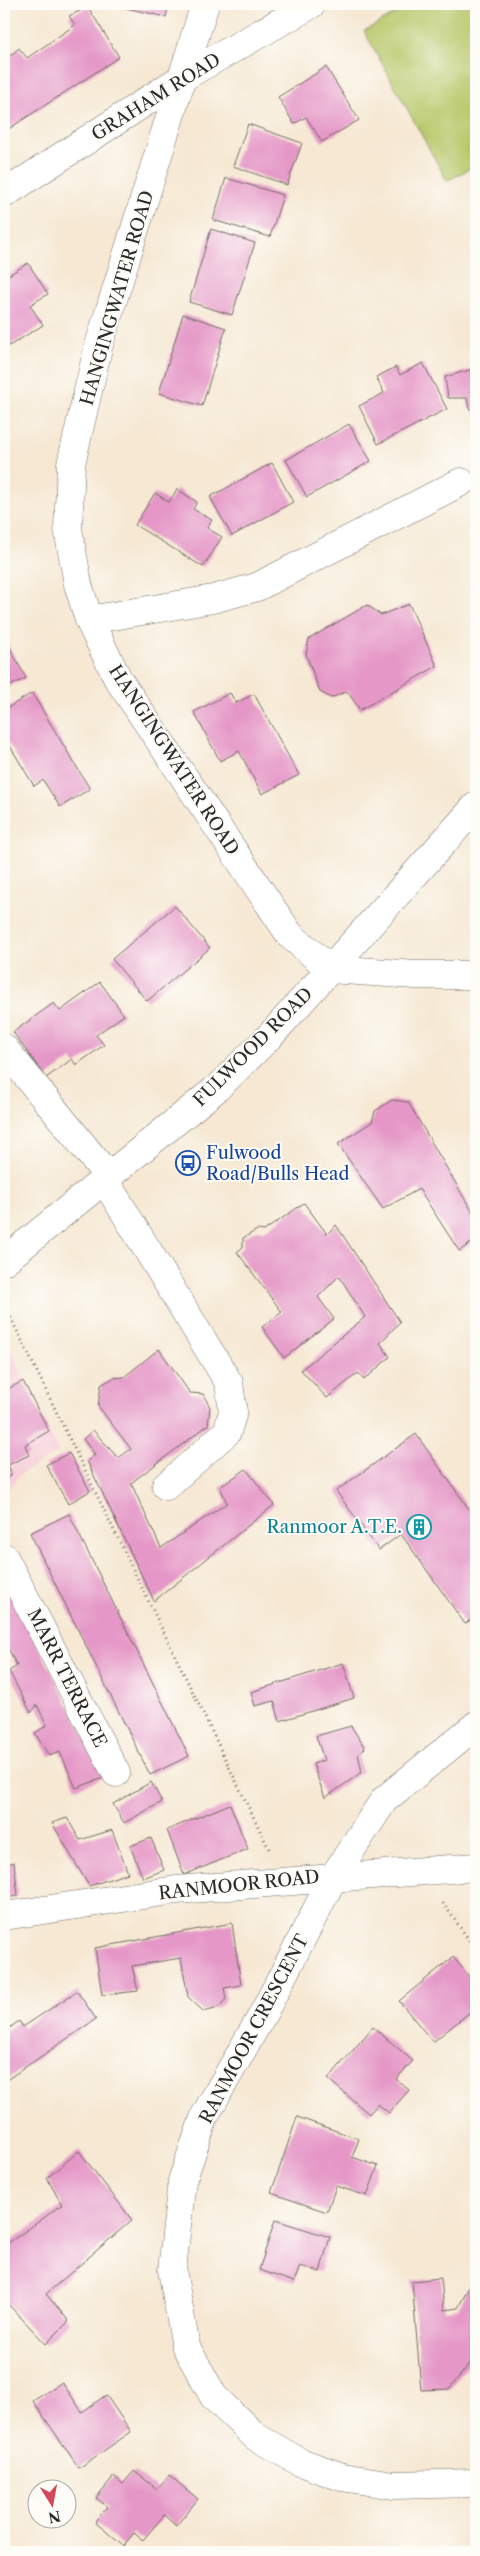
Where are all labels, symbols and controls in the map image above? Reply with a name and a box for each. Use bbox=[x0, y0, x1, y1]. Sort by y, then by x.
street label: GRAHAM ROAD bbox=[87, 48, 225, 146]
street label: HANGINGWATER ROAD bbox=[76, 188, 158, 408]
street label: HANGINGWATER ROAD bbox=[104, 661, 244, 859]
street label: FULWOOD ROAD bbox=[189, 983, 317, 1111]
place label: Fulwood Road/Bulls Head bbox=[206, 1142, 350, 1185]
bus stop icon: Fulwood Road/Bulls Head bbox=[175, 1150, 201, 1176]
building icon: Ranmoor A.T.E. bbox=[406, 1514, 432, 1540]
place label: Ranmoor A.T.E. bbox=[267, 1516, 402, 1538]
street label: MARR TERRACE bbox=[23, 1605, 111, 1751]
street label: RANMOOR ROAD bbox=[158, 1866, 320, 1904]
street label: RANMOOR CRESCENT bbox=[195, 1930, 314, 2127]
north arrow bbox=[28, 2478, 78, 2528]
text: N bbox=[47, 2507, 62, 2527]

